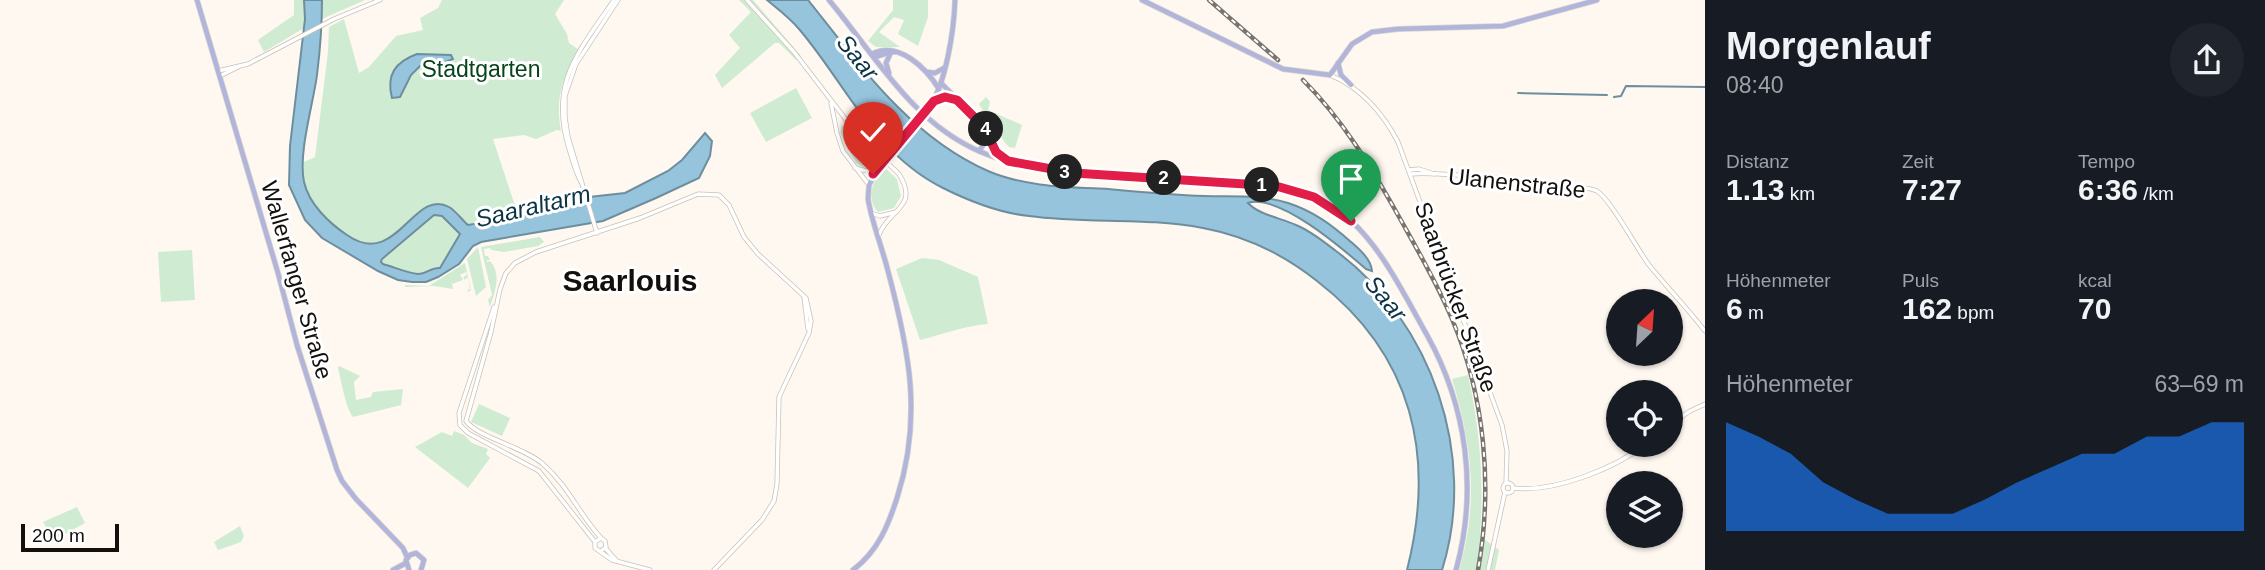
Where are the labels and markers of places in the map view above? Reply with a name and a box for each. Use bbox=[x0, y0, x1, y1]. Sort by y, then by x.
pin bbox=[843, 102, 903, 174]
pin: 4 bbox=[968, 111, 1004, 146]
pin bbox=[1321, 149, 1381, 221]
pin: 3 bbox=[1048, 154, 1082, 190]
pin: 2 bbox=[1146, 160, 1182, 196]
pin: 1 bbox=[1244, 168, 1280, 202]

